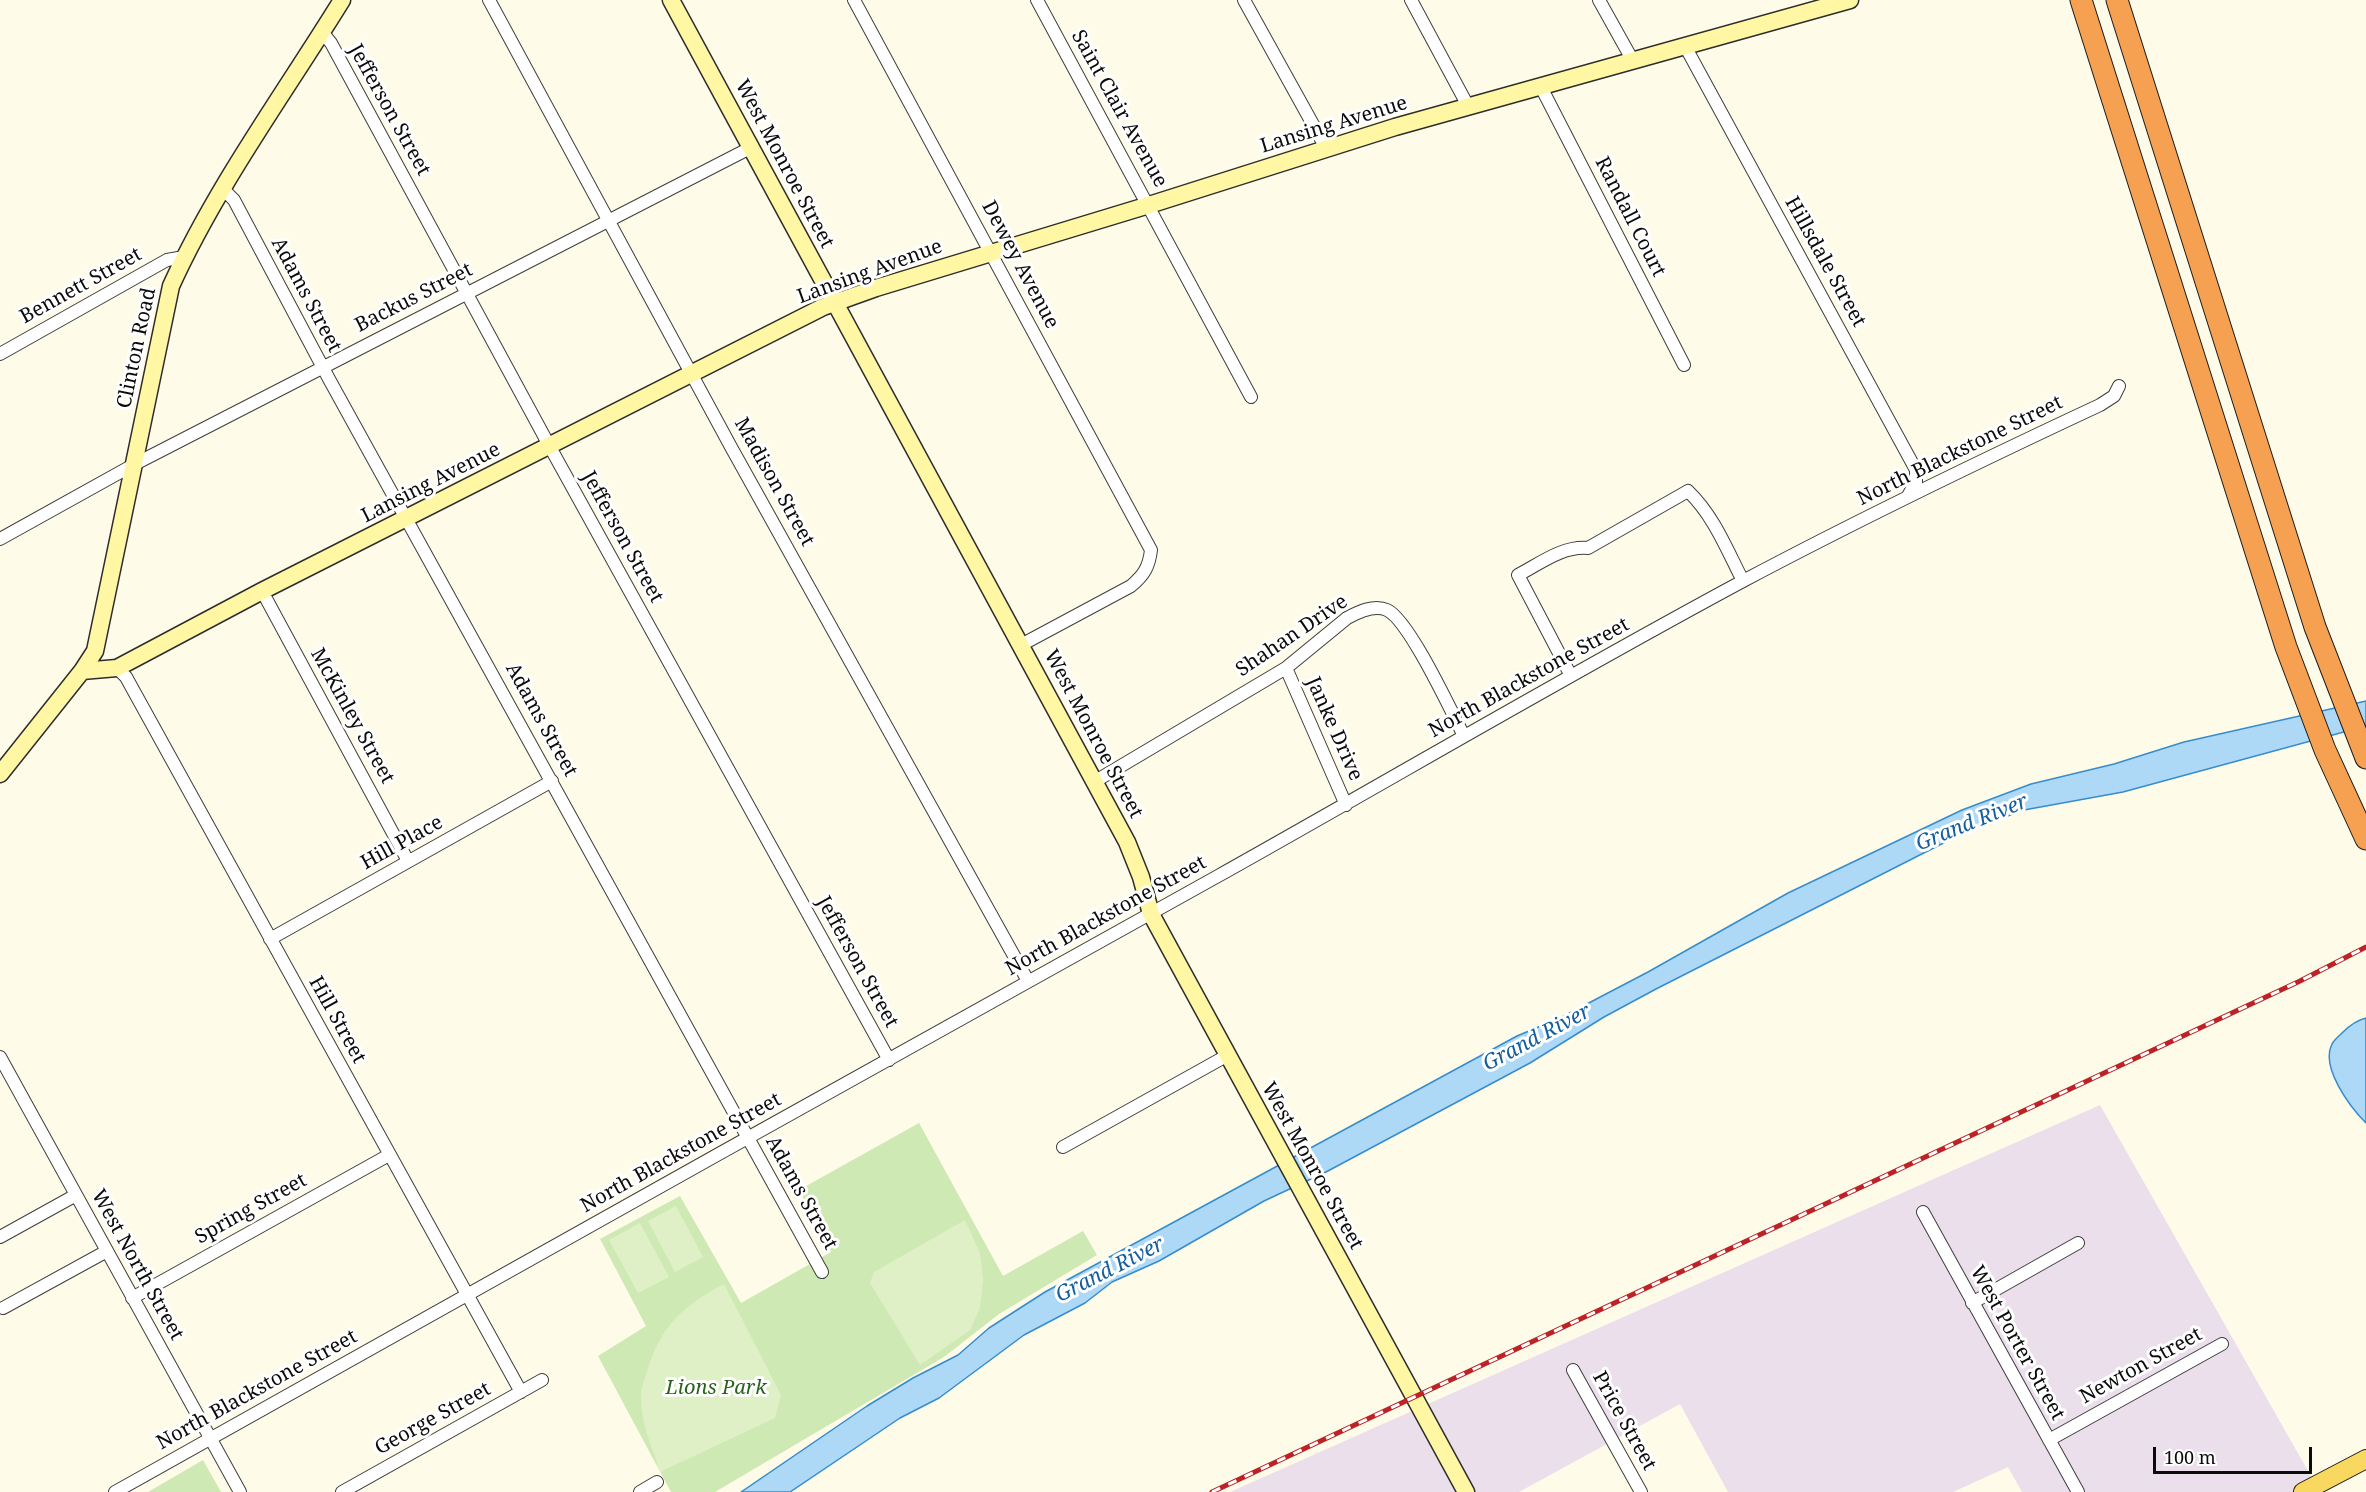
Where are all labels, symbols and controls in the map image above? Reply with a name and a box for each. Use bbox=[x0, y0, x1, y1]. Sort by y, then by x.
street label: Saint Clair Avenue bbox=[1066, 26, 1172, 192]
street label: Jefferson Street bbox=[343, 40, 435, 180]
street label: West Monroe Street bbox=[729, 76, 839, 252]
street label: Lansing Avenue bbox=[1258, 91, 1410, 159]
street label: Randall Court bbox=[1589, 153, 1671, 281]
street label: Hillsdale Street bbox=[1779, 193, 1871, 331]
street label: Dewey Avenue bbox=[976, 197, 1064, 333]
street label: Adams Street bbox=[266, 234, 346, 356]
street label: Lansing Avenue bbox=[794, 235, 946, 309]
street label: Bennett Street bbox=[16, 243, 146, 329]
street label: Backus Street bbox=[351, 258, 477, 338]
street label: Clinton Road bbox=[113, 286, 161, 410]
street label: North Blackstone Street bbox=[1853, 391, 2067, 511]
street label: Madison Street bbox=[729, 414, 819, 550]
street label: Lansing Avenue bbox=[358, 438, 504, 528]
street label: Jefferson Street bbox=[576, 467, 668, 607]
street label: Shahan Drive bbox=[1232, 590, 1352, 682]
street label: North Blackstone Street bbox=[1425, 613, 1633, 743]
street label: McKinley Street bbox=[305, 644, 399, 788]
street label: West Monroe Street bbox=[1038, 646, 1148, 822]
street label: Adams Street bbox=[500, 659, 582, 781]
street label: Janke Drive bbox=[1300, 673, 1368, 785]
water label: Grand River bbox=[1912, 789, 2032, 857]
street label: Hill Place bbox=[357, 811, 447, 875]
street label: North Blackstone Street bbox=[1002, 851, 1210, 981]
street label: Jefferson Street bbox=[811, 892, 903, 1032]
street label: Hill Street bbox=[303, 972, 371, 1068]
water label: Grand River bbox=[1479, 999, 1595, 1077]
street label: West Monroe Street bbox=[1256, 1078, 1368, 1254]
street label: North Blackstone Street bbox=[577, 1088, 785, 1218]
street label: Adams Street bbox=[760, 1132, 842, 1254]
street label: Spring Street bbox=[191, 1169, 311, 1249]
street label: West North Street bbox=[86, 1185, 188, 1345]
water label: Grand River bbox=[1051, 1232, 1169, 1308]
street label: West Porter Street bbox=[1965, 1262, 2069, 1424]
street label: Newton Street bbox=[2076, 1323, 2206, 1409]
street label: North Blackstone Street bbox=[153, 1325, 361, 1455]
street label: Price Street bbox=[1587, 1367, 1661, 1475]
park label: Lions Park bbox=[665, 1376, 767, 1400]
street label: George Street bbox=[371, 1377, 495, 1461]
scale bar bbox=[2156, 1435, 2315, 1473]
text: 100 m bbox=[2164, 1445, 2216, 1469]

